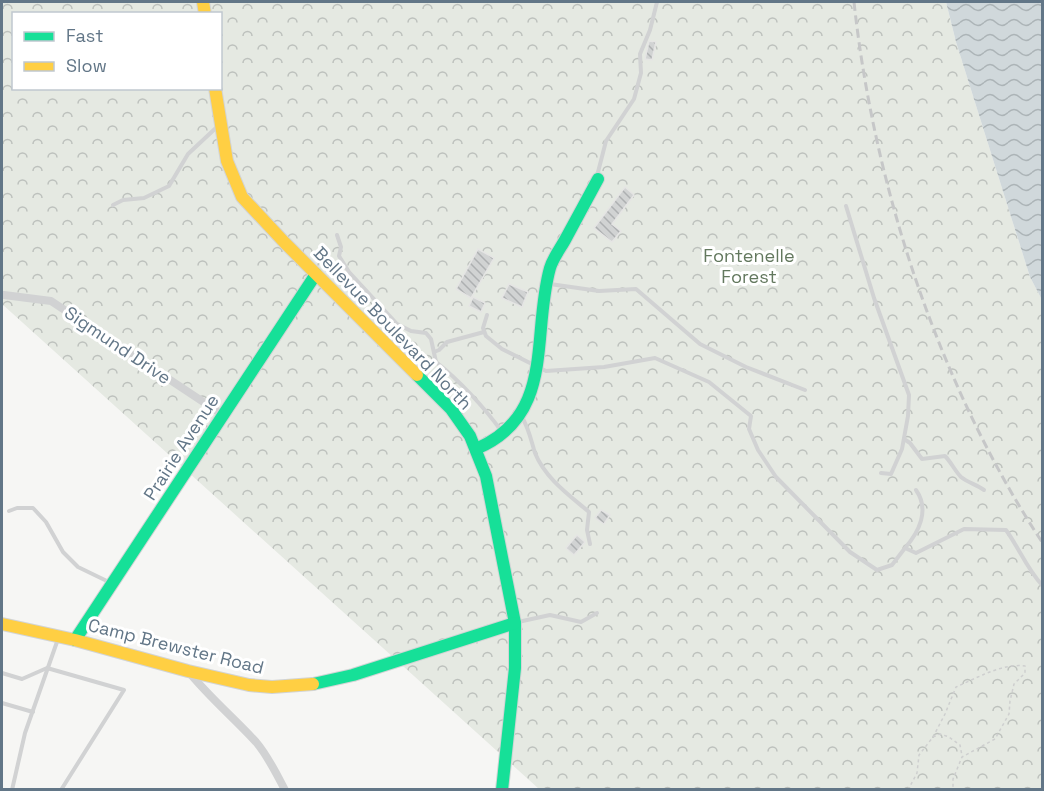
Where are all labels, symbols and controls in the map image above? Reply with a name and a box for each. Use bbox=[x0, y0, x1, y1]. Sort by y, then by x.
legend bbox=[12, 12, 222, 90]
text: Fast bbox=[66, 24, 103, 47]
text: Slow bbox=[66, 54, 107, 77]
street label: Bellevue Boulevard North bbox=[309, 242, 477, 414]
park label: Fontenelle Forest bbox=[703, 244, 795, 288]
street label: Sigmund Drive bbox=[60, 301, 176, 389]
street label: Prairie Avenue bbox=[138, 390, 224, 504]
street label: Camp Brewster Road bbox=[86, 613, 266, 679]

